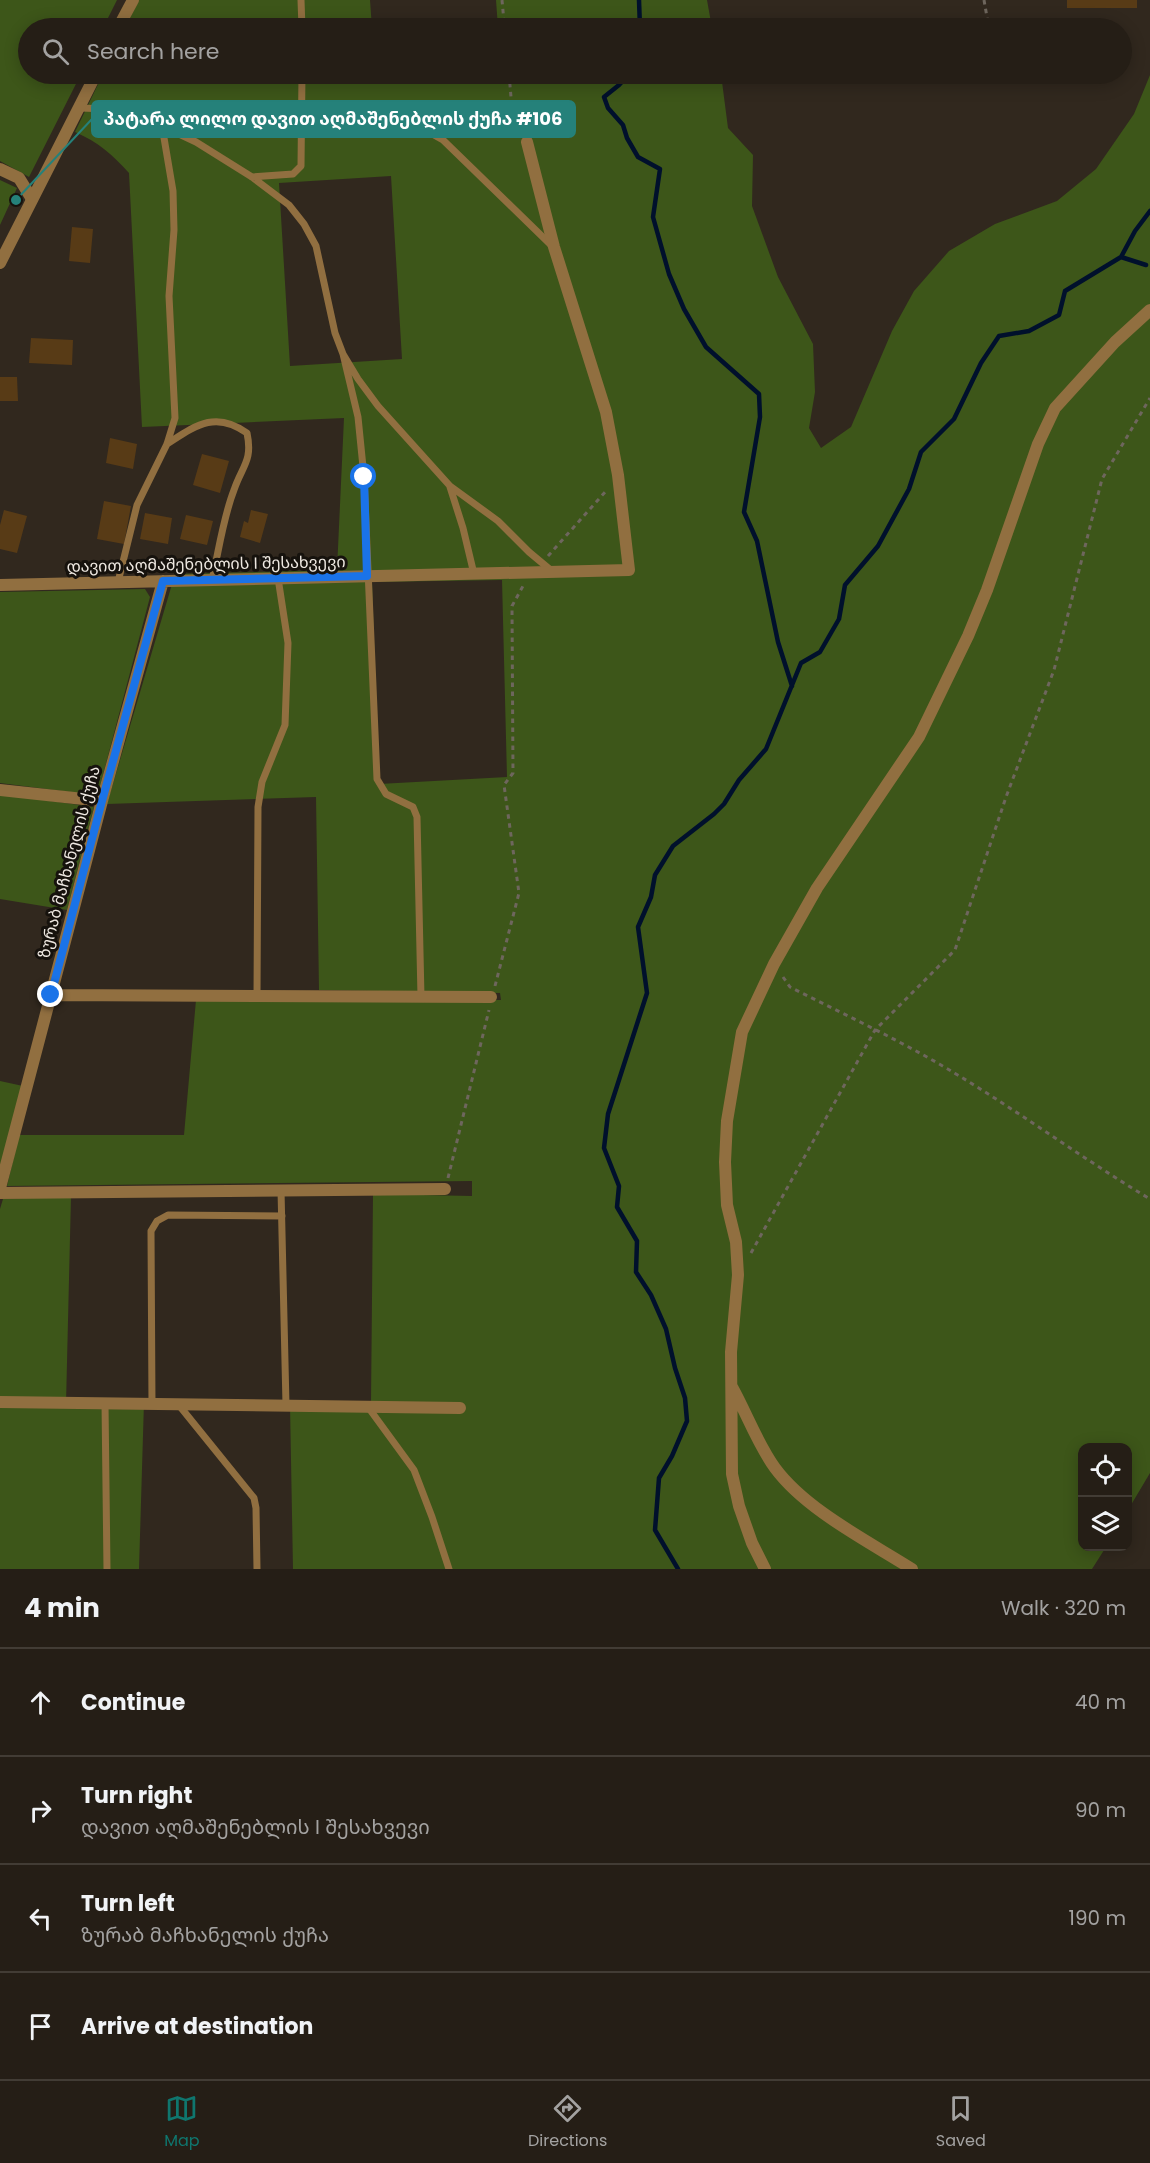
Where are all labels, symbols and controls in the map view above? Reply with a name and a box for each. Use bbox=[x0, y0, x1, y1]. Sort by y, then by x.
search box bbox=[18, 18, 1132, 84]
icon: search bbox=[39, 35, 72, 68]
text: Search here bbox=[87, 36, 220, 67]
callout: პატარა ლილო დავით აღმაშენებლის ქუჩა #106 bbox=[92, 101, 575, 137]
text: პატარა ლილო დავით აღმაშენებლის ქუჩა #106 bbox=[104, 106, 562, 131]
route start bbox=[350, 463, 376, 489]
street label: დავით აღმაშენებლის I შესახვევი bbox=[66, 550, 346, 578]
street label: ზურაბ მაჩხანელის ქუჩა bbox=[32, 763, 106, 961]
route end bbox=[37, 981, 63, 1007]
map controls bbox=[1078, 1443, 1132, 1551]
button: locate bbox=[1078, 1443, 1132, 1497]
button: layers bbox=[1078, 1497, 1132, 1551]
text: 4 min bbox=[24, 1590, 100, 1626]
text: Walk · 320 m bbox=[1001, 1594, 1126, 1622]
icon: ahead bbox=[24, 1686, 57, 1719]
text: Continue bbox=[81, 1687, 185, 1718]
text: 40 m bbox=[1075, 1688, 1126, 1716]
text: Turn right bbox=[81, 1780, 192, 1811]
icon: right bbox=[24, 1794, 57, 1827]
text: 90 m bbox=[1075, 1796, 1126, 1824]
text: დავით აღმაშენებლის I შესახვევი bbox=[81, 1813, 430, 1841]
text: Turn left bbox=[81, 1888, 175, 1919]
icon: left bbox=[24, 1902, 57, 1935]
text: 190 m bbox=[1069, 1904, 1126, 1932]
text: ზურაბ მაჩხანელის ქუჩა bbox=[81, 1921, 329, 1949]
icon: arrive bbox=[24, 2010, 57, 2043]
text: Arrive at destination bbox=[81, 2011, 313, 2042]
tab: Map bbox=[164, 2092, 200, 2153]
tab: Directions bbox=[528, 2092, 607, 2153]
tab: Saved bbox=[936, 2092, 986, 2153]

